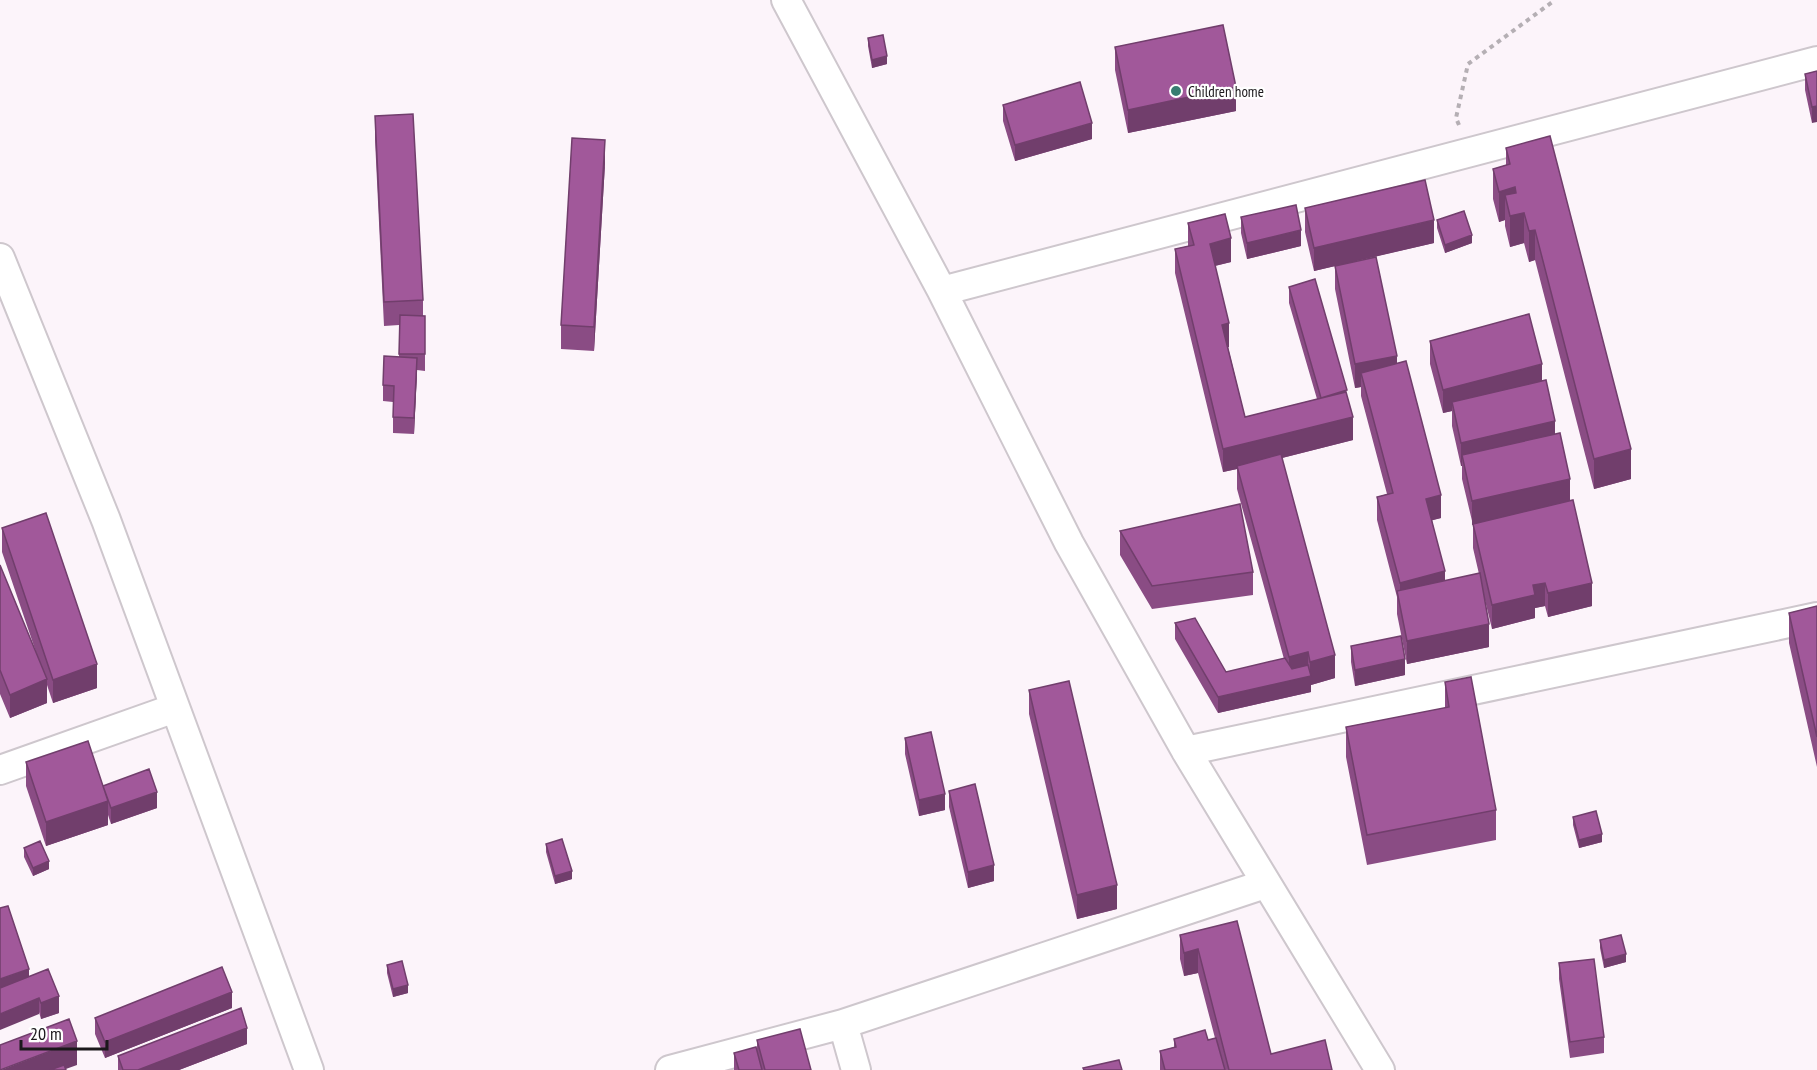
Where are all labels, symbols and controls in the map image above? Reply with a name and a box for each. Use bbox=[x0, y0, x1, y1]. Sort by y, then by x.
place label: Children home bbox=[1188, 82, 1264, 101]
marker: Children home bbox=[1169, 84, 1183, 98]
scale bar bbox=[21, 1013, 106, 1051]
text: 20 m bbox=[30, 1022, 62, 1045]

